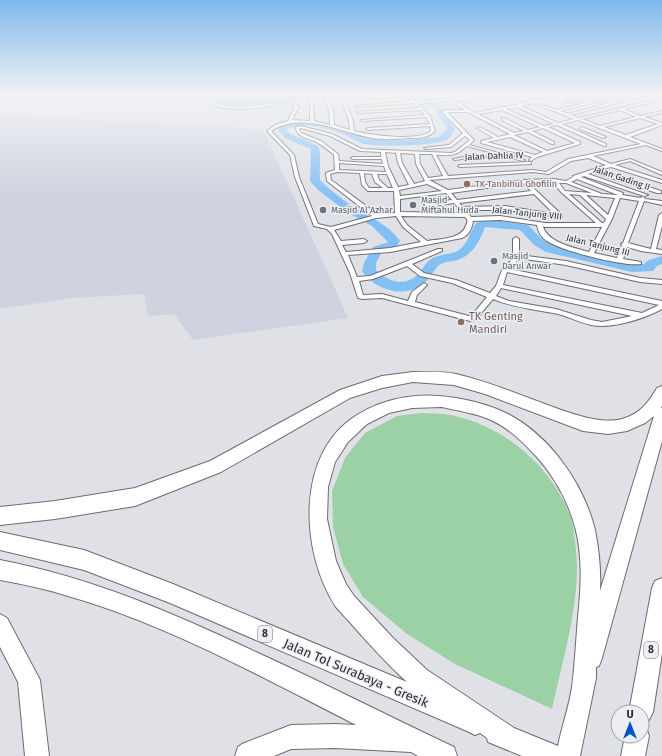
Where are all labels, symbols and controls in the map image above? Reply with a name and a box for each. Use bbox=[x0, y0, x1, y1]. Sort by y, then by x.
street label: Jalan Dahlia IV bbox=[464, 150, 524, 162]
street label: Jalan Gading II bbox=[593, 164, 651, 192]
marker: TK Tanbihul Ghofilin bbox=[462, 179, 472, 189]
place label: TK Tanbihul Ghofilin bbox=[475, 179, 557, 189]
place label: Masjid Miftahul Huda bbox=[421, 195, 479, 215]
marker: Masjid Miftahul Huda bbox=[408, 200, 418, 210]
street label: Jalan Tanjung VIII bbox=[492, 204, 562, 222]
marker: Masjid Al Azhar bbox=[318, 205, 328, 215]
place label: Masjid Al Azhar bbox=[331, 205, 393, 215]
street label: Jalan Tanjung III bbox=[565, 232, 631, 258]
place label: Masjid Darul Anwar bbox=[502, 251, 552, 271]
marker: Masjid Darul Anwar bbox=[489, 256, 499, 266]
place label: TK Genting Mandiri bbox=[469, 310, 523, 336]
marker: TK Genting Mandiri bbox=[456, 317, 466, 327]
road number: 8 bbox=[258, 626, 272, 642]
street label: Jalan Tol Surabaya - Gresik bbox=[281, 636, 431, 711]
road number: 8 bbox=[644, 642, 658, 658]
north arrow bbox=[610, 704, 650, 744]
text: U bbox=[626, 708, 634, 721]

